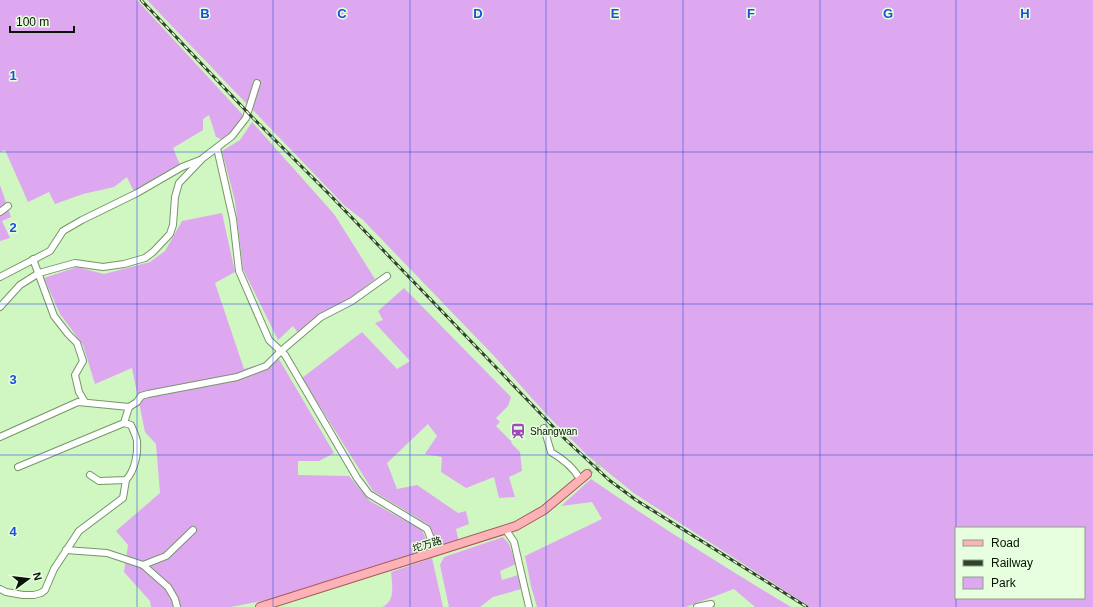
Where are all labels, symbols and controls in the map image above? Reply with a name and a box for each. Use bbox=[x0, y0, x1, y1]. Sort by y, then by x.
text: B bbox=[200, 6, 210, 21]
text: C bbox=[337, 6, 347, 21]
text: D bbox=[473, 6, 483, 21]
text: E bbox=[611, 6, 620, 21]
text: F bbox=[747, 6, 755, 21]
text: G bbox=[883, 6, 893, 21]
text: H bbox=[1020, 6, 1030, 21]
scale bar bbox=[10, 8, 74, 34]
text: 100 m bbox=[16, 15, 49, 29]
text: 1 bbox=[9, 68, 17, 83]
text: 2 bbox=[9, 220, 17, 235]
text: 3 bbox=[9, 372, 17, 387]
station icon: Shangwan bbox=[509, 422, 527, 440]
place label: Shangwan bbox=[530, 426, 577, 437]
text: 4 bbox=[9, 524, 17, 539]
legend bbox=[955, 527, 1085, 599]
street label: 坨万路 bbox=[411, 535, 443, 554]
text: Road bbox=[991, 536, 1020, 550]
text: Railway bbox=[991, 556, 1033, 570]
north arrow bbox=[8, 559, 48, 599]
text: N bbox=[31, 571, 44, 582]
text: Park bbox=[991, 576, 1017, 590]

